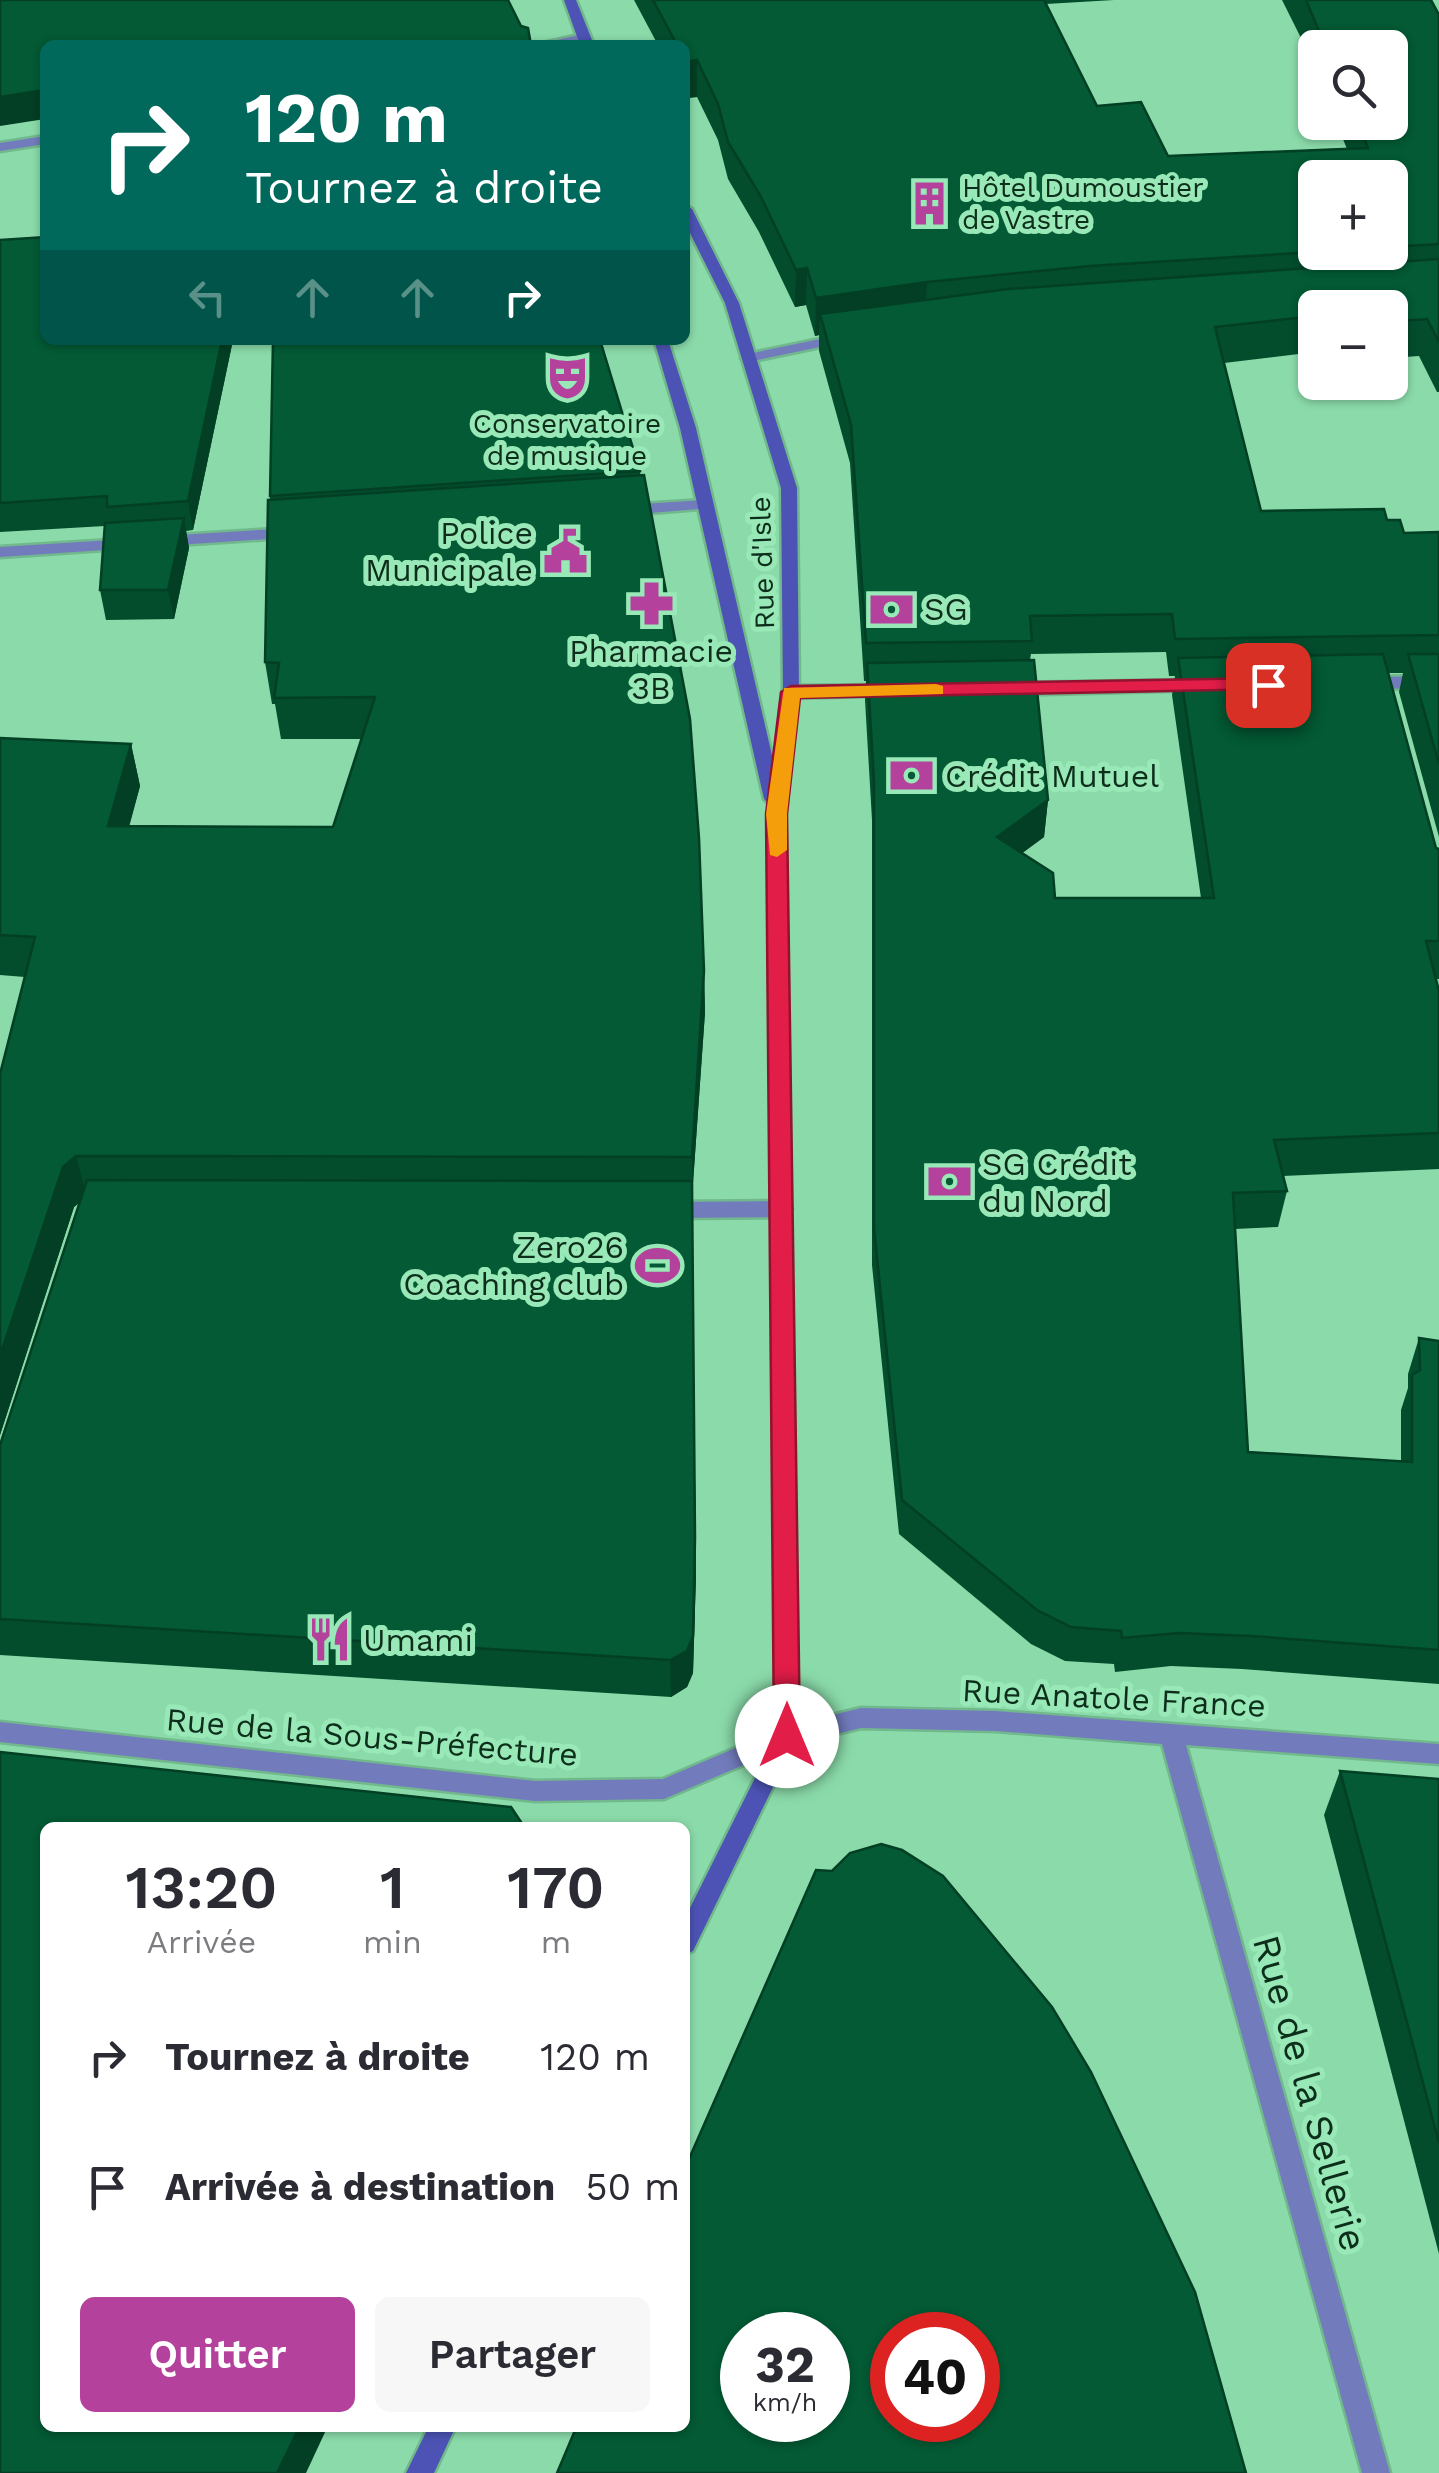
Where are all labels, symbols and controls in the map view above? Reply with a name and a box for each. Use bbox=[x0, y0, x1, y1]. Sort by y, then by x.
map controls bbox=[1298, 30, 1408, 400]
button: search bbox=[1298, 30, 1408, 140]
text: 120 m bbox=[245, 77, 448, 159]
icon: right bbox=[80, 80, 210, 210]
button: + bbox=[1298, 160, 1408, 270]
text: Tournez à droite bbox=[245, 161, 603, 214]
place label: Hôtel Dumoustier de Vastre bbox=[962, 171, 1204, 236]
building icon: Hôtel Dumoustier de Vastre bbox=[905, 179, 953, 227]
icon: left bbox=[180, 270, 235, 325]
icon: ahead bbox=[285, 270, 340, 325]
icon: ahead bbox=[390, 270, 445, 325]
icon: right bbox=[495, 270, 550, 325]
button: − bbox=[1298, 290, 1408, 400]
theatre icon: Conservatoire de musique bbox=[543, 354, 591, 402]
place label: Conservatoire de musique bbox=[473, 407, 661, 472]
street label: Rue d'Isle bbox=[744, 496, 781, 630]
place label: Police Municipale bbox=[365, 514, 533, 589]
public building icon: Police Municipale bbox=[542, 527, 590, 575]
pharmacy icon: Pharmacie 3B bbox=[627, 579, 675, 627]
bank icon: SG bbox=[867, 585, 915, 633]
place label: SG bbox=[924, 590, 968, 628]
place label: Pharmacie 3B bbox=[569, 632, 733, 707]
pin bbox=[1226, 643, 1311, 728]
icon: arrive bbox=[1241, 658, 1296, 713]
bank icon: Crédit Mutuel bbox=[888, 752, 936, 800]
place label: Crédit Mutuel bbox=[945, 757, 1159, 795]
place label: SG Crédit du Nord bbox=[982, 1145, 1132, 1220]
bank icon: SG Crédit du Nord bbox=[925, 1158, 973, 1206]
place label: Zero26 Coaching club bbox=[403, 1228, 624, 1303]
sports icon: Zero26 Coaching club bbox=[633, 1241, 681, 1289]
restaurant icon: Umami bbox=[306, 1616, 354, 1664]
place label: Umami bbox=[363, 1621, 473, 1659]
street label: Rue Anatole France bbox=[961, 1671, 1267, 1725]
position arrow bbox=[735, 1684, 839, 1788]
street label: Rue de la Sous-Préfecture bbox=[165, 1700, 579, 1774]
text: 13:20 bbox=[126, 1852, 277, 1923]
text: 1 bbox=[380, 1852, 405, 1923]
text: 170 bbox=[507, 1852, 604, 1923]
text: Arrivée bbox=[147, 1923, 256, 1961]
text: min bbox=[363, 1923, 422, 1961]
text: m bbox=[541, 1923, 571, 1961]
street label: Rue de la Sellerie bbox=[1244, 1930, 1376, 2256]
icon: right bbox=[80, 2030, 135, 2085]
text: Tournez à droite bbox=[165, 2035, 470, 2079]
text: 120 m bbox=[540, 2035, 650, 2079]
icon: arrive bbox=[80, 2160, 135, 2215]
text: Arrivée à destination bbox=[165, 2165, 555, 2209]
text: 50 m bbox=[585, 2165, 680, 2209]
button: Quitter bbox=[80, 2297, 355, 2412]
button: Partager bbox=[375, 2297, 650, 2412]
speed limit sign: 40 bbox=[870, 2312, 1000, 2442]
text: 32 bbox=[755, 2335, 815, 2394]
text: km/h bbox=[753, 2388, 817, 2417]

